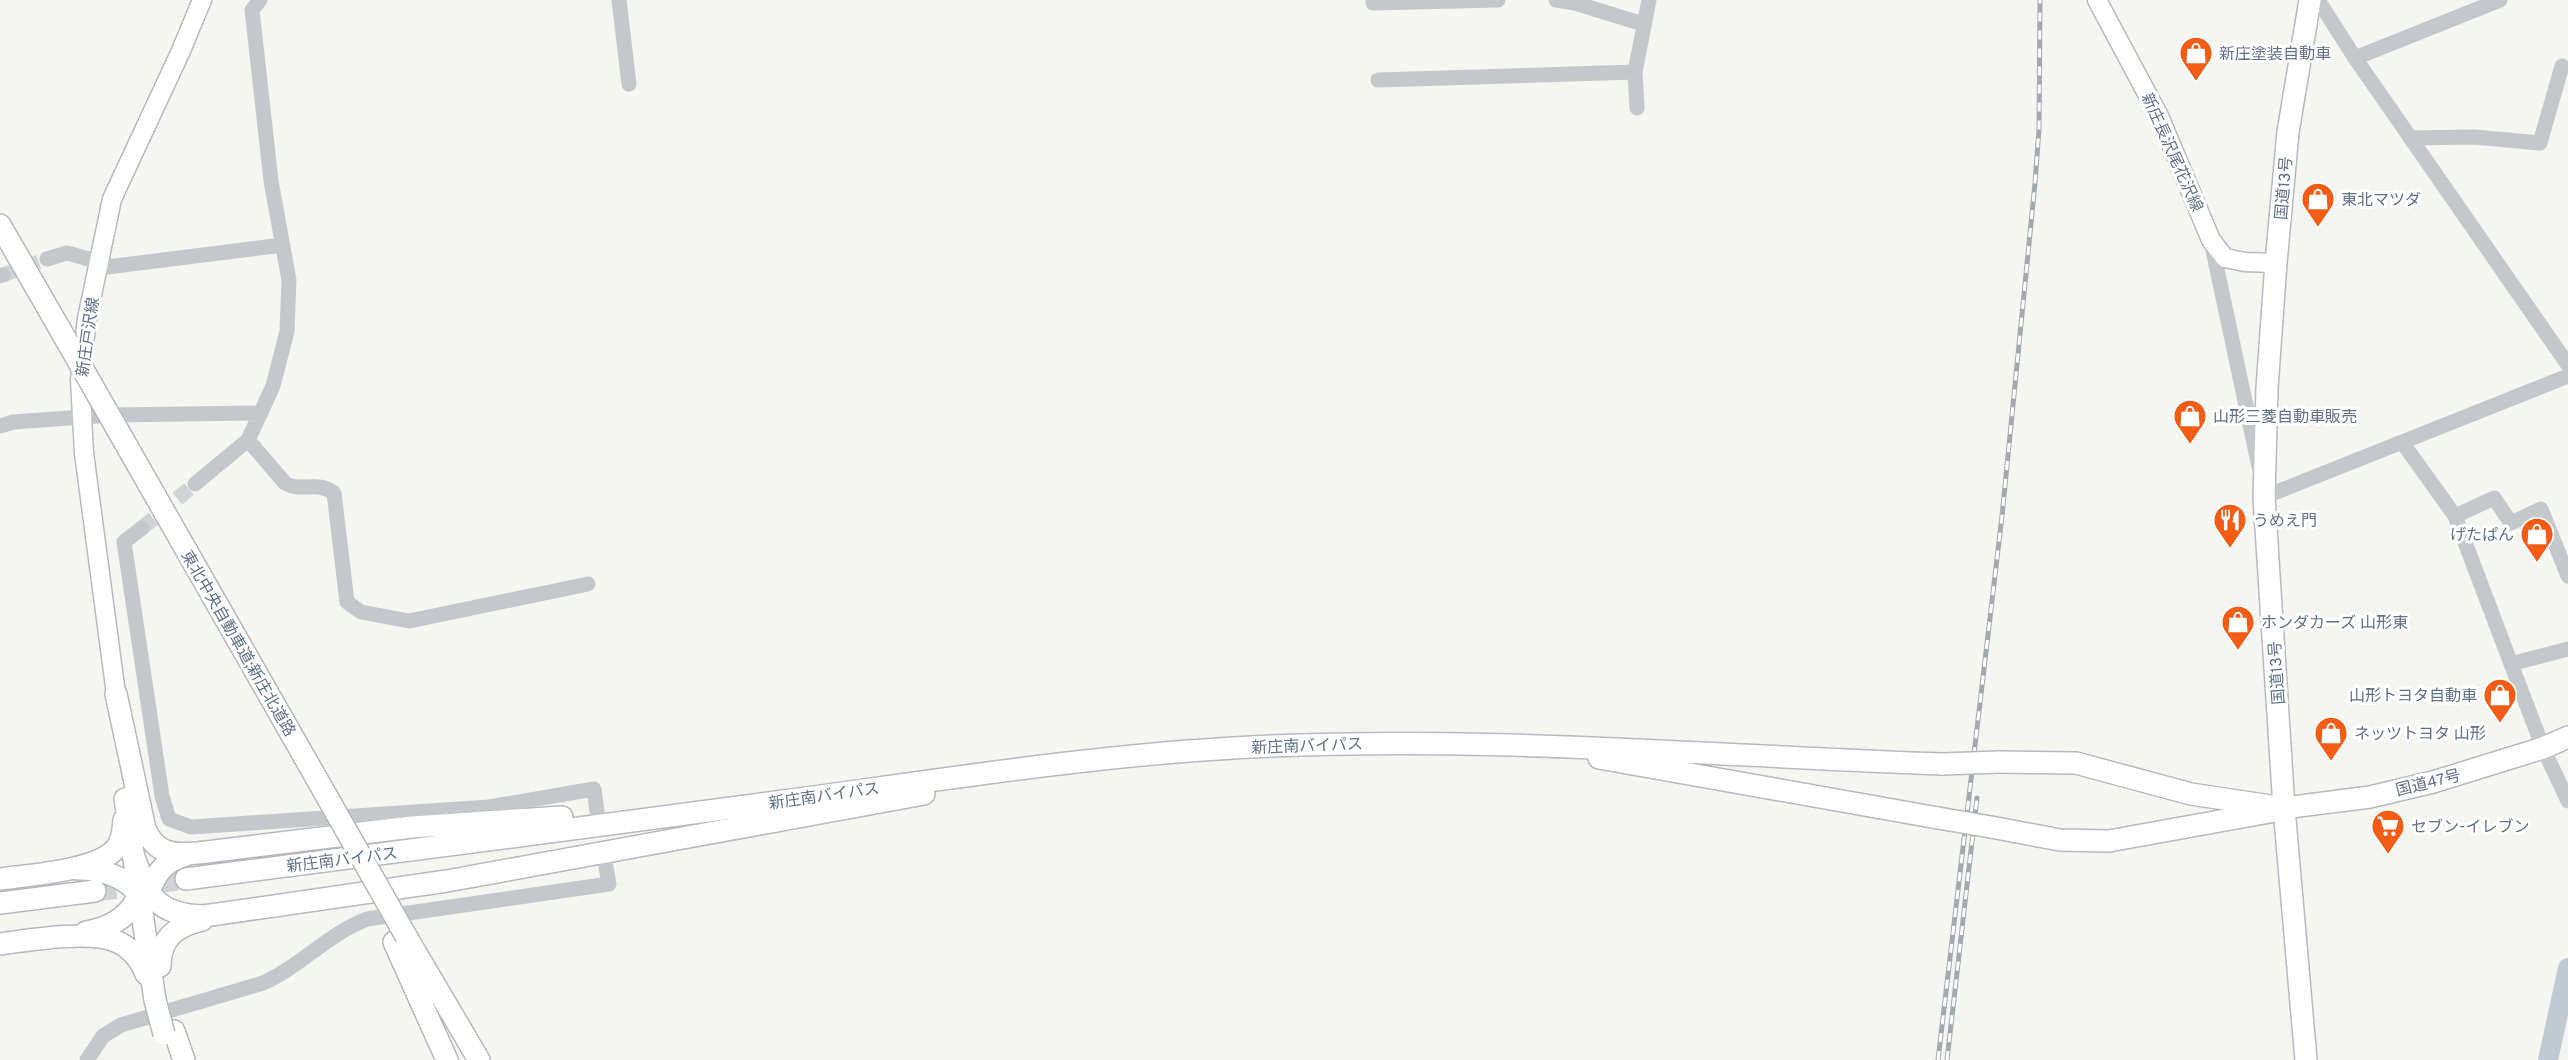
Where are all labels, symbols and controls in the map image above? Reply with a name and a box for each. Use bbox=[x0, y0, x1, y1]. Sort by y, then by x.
shop icon: 新庄塗装自動車 bbox=[2178, 35, 2214, 82]
place label: 新庄塗装自動車 bbox=[2219, 45, 2331, 65]
street label: 新庄長沢尾花沢線 bbox=[2136, 90, 2206, 215]
street label: 国道13号 bbox=[2272, 156, 2298, 221]
shop icon: 東北マツダ bbox=[2300, 181, 2336, 228]
place label: 東北マツダ bbox=[2341, 191, 2421, 211]
street label: 新庄戸沢線 bbox=[74, 296, 104, 378]
shop icon: 山形三菱自動車販売 bbox=[2172, 398, 2208, 445]
place label: 山形三菱自動車販売 bbox=[2213, 408, 2357, 428]
restaurant icon: うめえ門 bbox=[2212, 502, 2248, 549]
place label: うめえ門 bbox=[2253, 512, 2317, 532]
shop icon: げたぱん bbox=[2519, 516, 2555, 563]
place label: げたぱん bbox=[2450, 526, 2514, 546]
street label: 東北中央自動車道;新庄北道路 bbox=[176, 547, 299, 741]
shop icon: ホンダカーズ 山形東 bbox=[2220, 604, 2256, 651]
place label: ホンダカーズ 山形東 bbox=[2261, 614, 2408, 634]
street label: 国道13号 bbox=[2266, 640, 2290, 705]
shop icon: 山形トヨタ自動車 bbox=[2482, 677, 2518, 724]
place label: 山形トヨタ自動車 bbox=[2349, 687, 2477, 707]
shop icon: ネッツトヨタ 山形 bbox=[2313, 715, 2349, 762]
place label: ネッツトヨタ 山形 bbox=[2354, 725, 2486, 745]
street label: 新庄南バイパス bbox=[1251, 735, 1363, 759]
street label: 国道47号 bbox=[2394, 766, 2463, 802]
street label: 新庄南バイパス bbox=[768, 779, 881, 815]
supermarket icon: セブン-イレブン bbox=[2370, 808, 2406, 855]
place label: セブン-イレブン bbox=[2411, 818, 2529, 838]
street label: 新庄南バイパス bbox=[286, 844, 399, 878]

